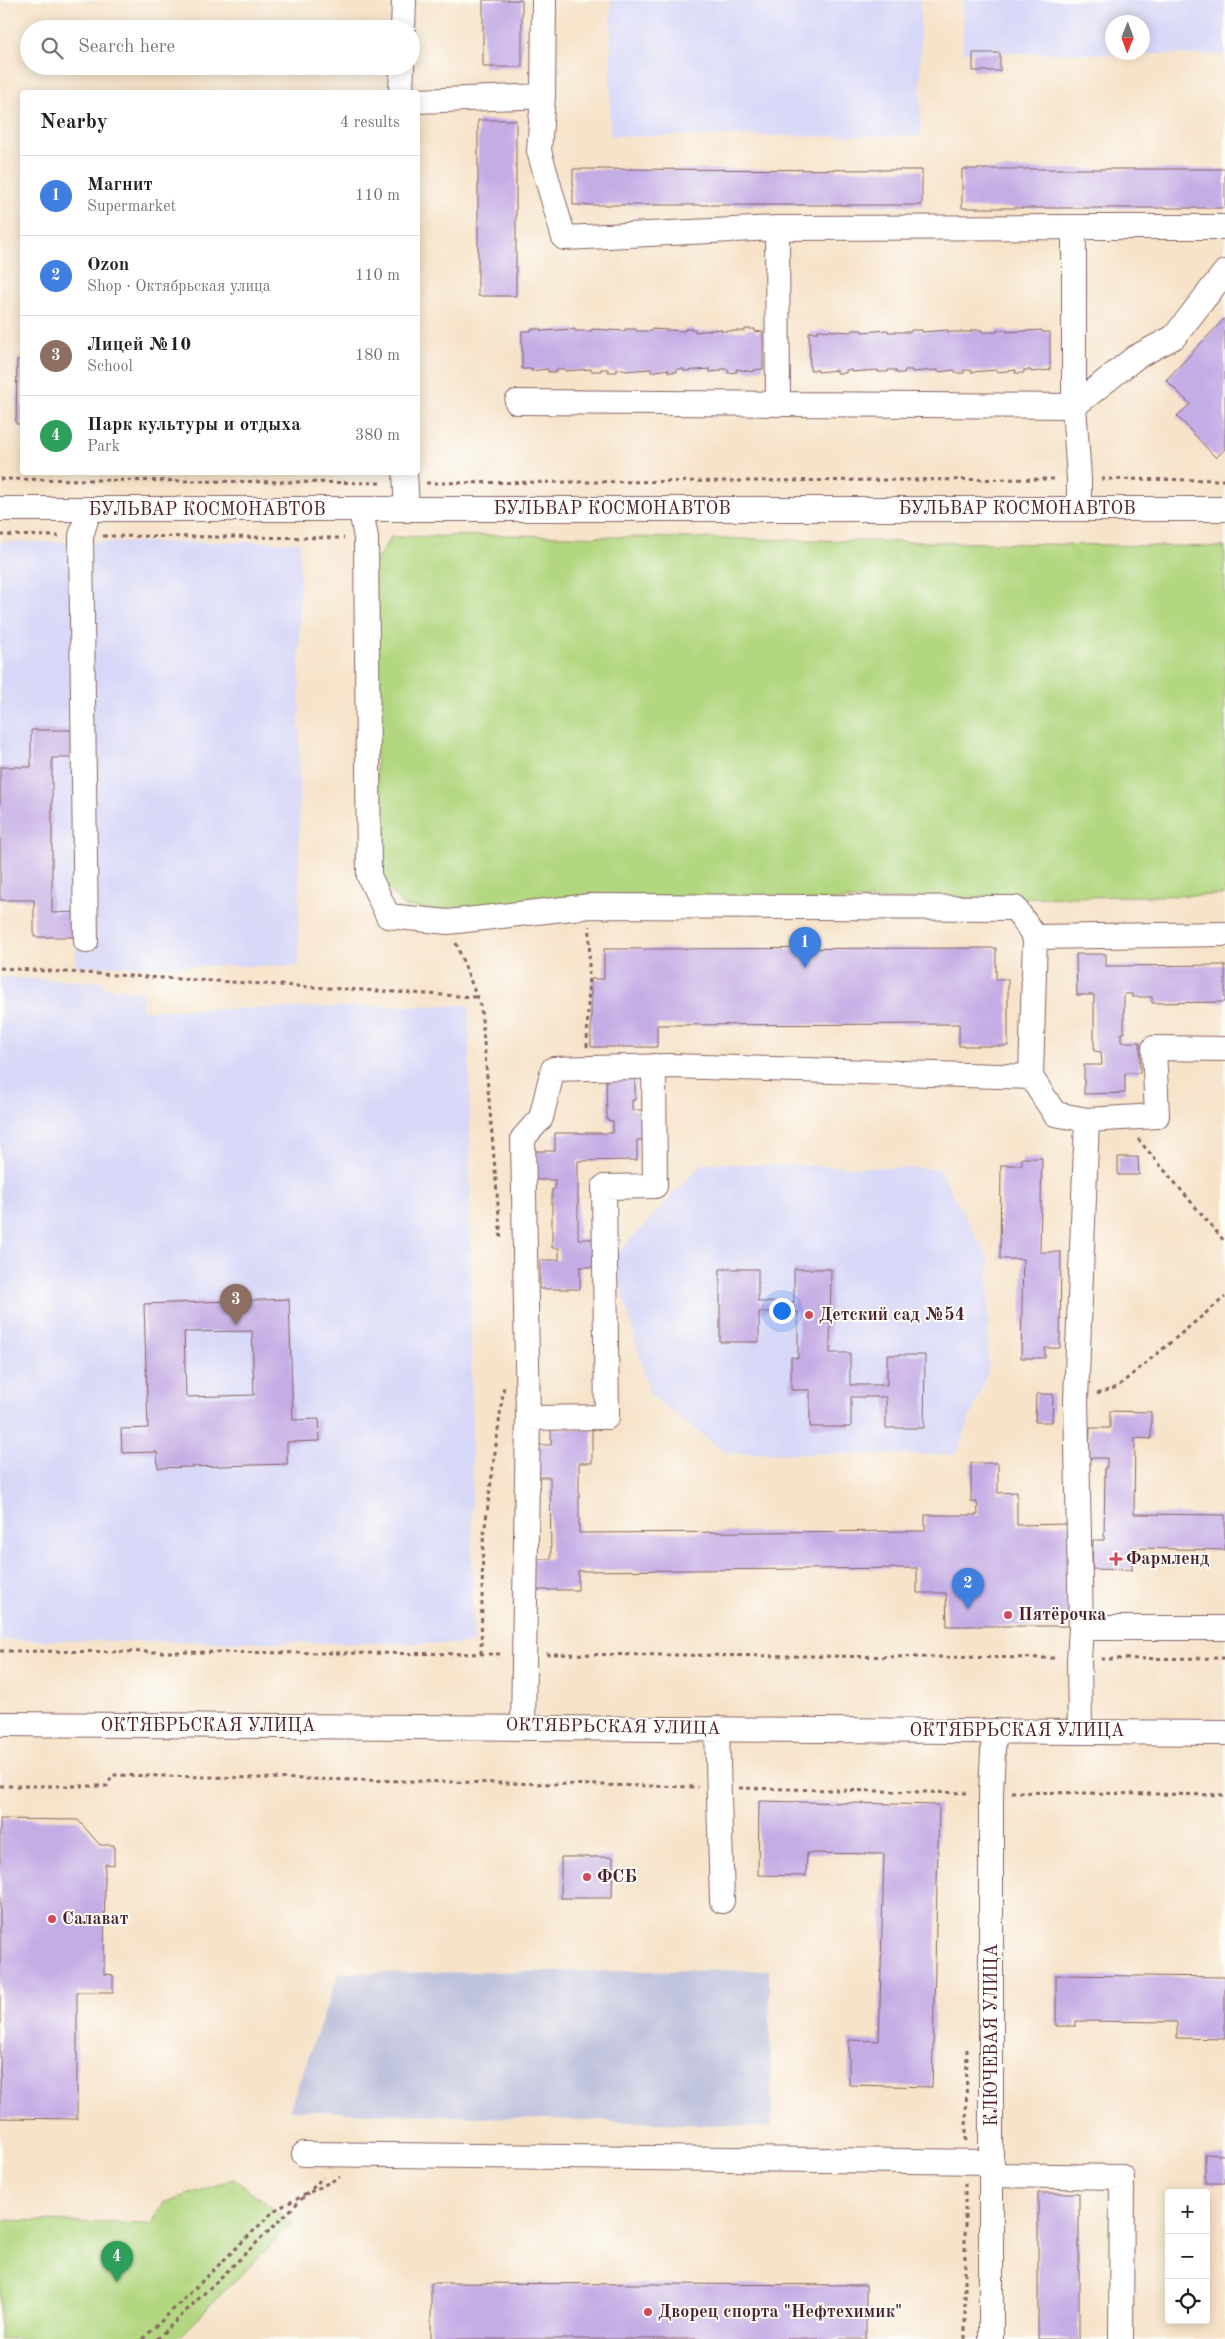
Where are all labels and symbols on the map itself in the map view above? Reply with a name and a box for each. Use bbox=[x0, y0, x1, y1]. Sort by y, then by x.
north arrow bbox=[1105, 15, 1150, 60]
street label: БУЛЬВАР КОСМОНАВТОВ bbox=[493, 500, 731, 518]
street label: БУЛЬВАР КОСМОНАВТОВ bbox=[898, 500, 1136, 518]
street label: БУЛЬВАР КОСМОНАВТОВ bbox=[88, 501, 326, 519]
pin: 1 bbox=[789, 927, 821, 968]
pin: 3 bbox=[220, 1284, 252, 1325]
your location bbox=[769, 1298, 795, 1324]
place label: Детский сад №54 bbox=[819, 1306, 965, 1324]
marker: Детский сад №54 bbox=[803, 1309, 815, 1321]
place label: Фармленд bbox=[1126, 1550, 1209, 1568]
marker: Фармленд bbox=[1110, 1553, 1122, 1565]
pin: 2 bbox=[952, 1568, 984, 1609]
place label: Пятёрочка bbox=[1018, 1606, 1106, 1624]
marker: Пятёрочка bbox=[1002, 1609, 1014, 1621]
street label: ОКТЯБРЬСКАЯ УЛИЦА bbox=[505, 1716, 721, 1738]
street label: ОКТЯБРЬСКАЯ УЛИЦА bbox=[100, 1717, 316, 1735]
street label: ОКТЯБРЬСКАЯ УЛИЦА bbox=[909, 1722, 1125, 1740]
place label: ФСБ bbox=[597, 1868, 637, 1886]
marker: ФСБ bbox=[581, 1871, 593, 1883]
place label: Салават bbox=[62, 1910, 129, 1928]
marker: Салават bbox=[46, 1913, 58, 1925]
street label: КЛЮЧЕВАЯ УЛИЦА bbox=[983, 1943, 1001, 2126]
pin: 4 bbox=[101, 2241, 133, 2282]
place label: Дворец спорта "Нефтехимик" bbox=[658, 2303, 902, 2322]
marker: Дворец спорта "Нефтехимик" bbox=[642, 2306, 654, 2318]

